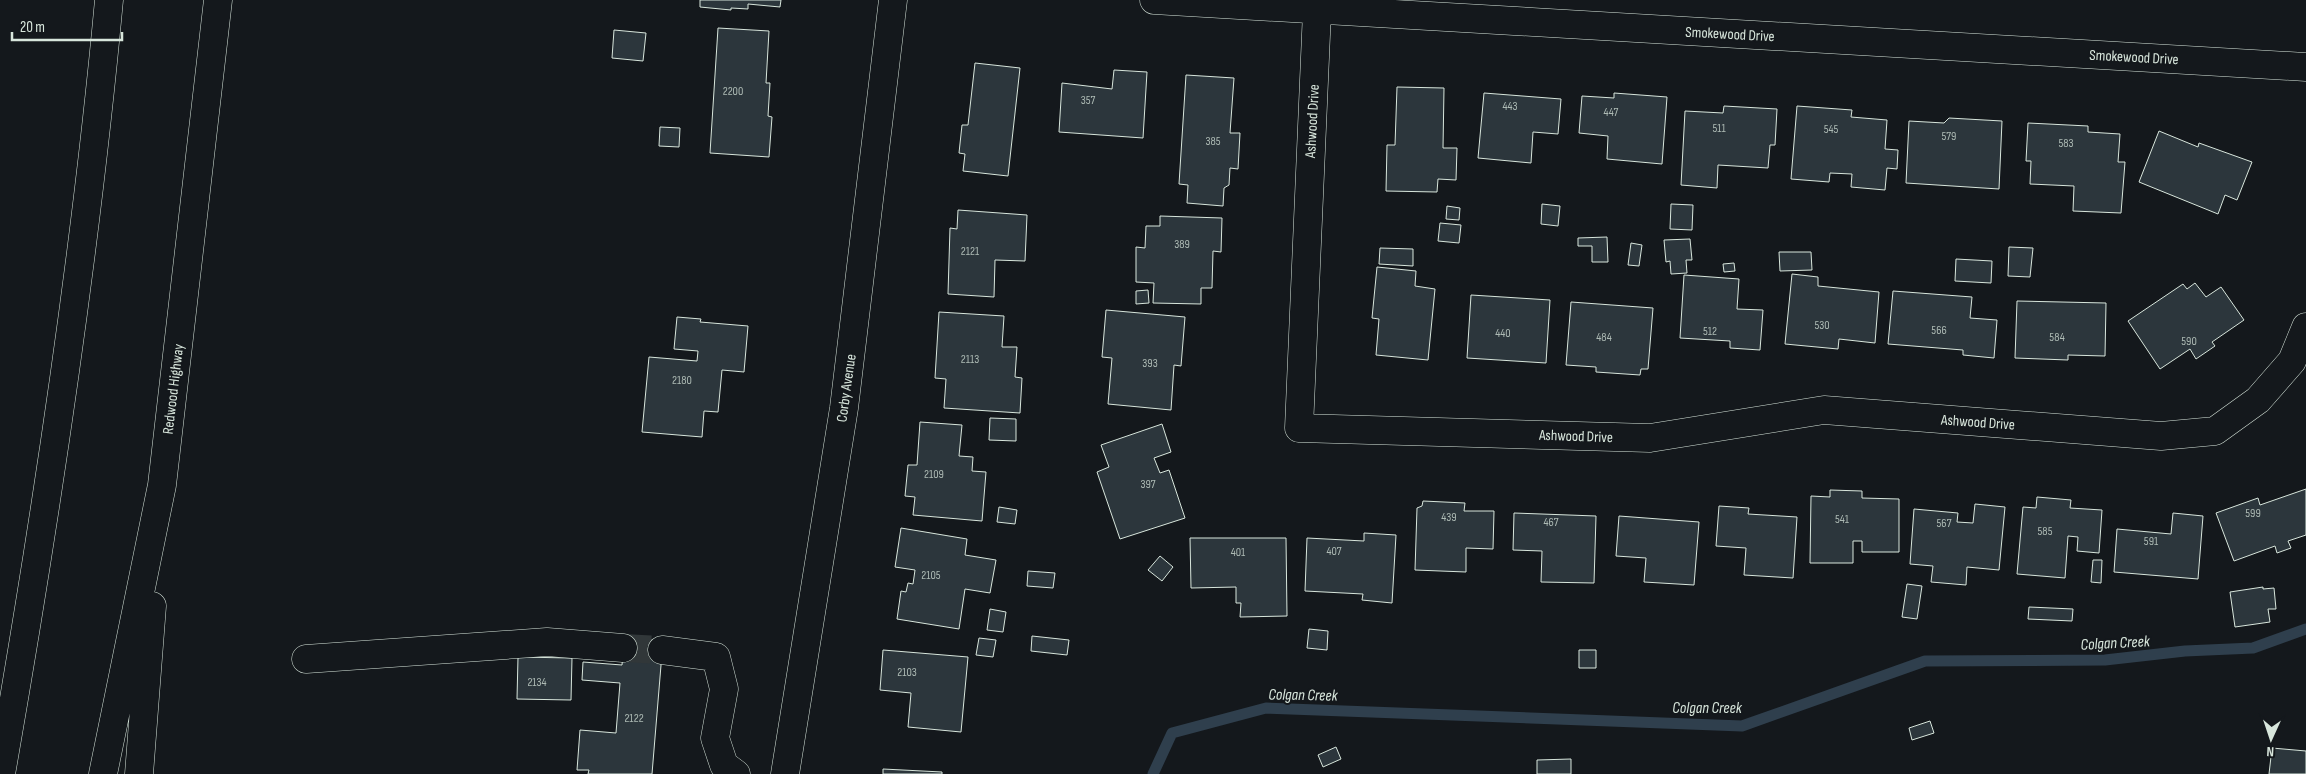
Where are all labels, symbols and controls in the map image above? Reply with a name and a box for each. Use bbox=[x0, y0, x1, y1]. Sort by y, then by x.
scale bar bbox=[12, 10, 122, 42]
text: 20 m bbox=[20, 18, 45, 37]
street label: Smokewood Drive bbox=[1685, 23, 1775, 46]
street label: Smokewood Drive bbox=[2089, 46, 2179, 69]
house number: 2200 bbox=[723, 84, 743, 99]
street label: Ashwood Drive bbox=[1301, 84, 1324, 159]
house number: 357 bbox=[1081, 93, 1095, 108]
house number: 443 bbox=[1502, 99, 1518, 114]
house number: 447 bbox=[1604, 105, 1619, 120]
house number: 511 bbox=[1712, 121, 1726, 136]
house number: 545 bbox=[1824, 122, 1839, 137]
house number: 579 bbox=[1942, 129, 1956, 144]
house number: 385 bbox=[1205, 134, 1221, 149]
house number: 583 bbox=[2058, 136, 2074, 151]
house number: 389 bbox=[1174, 237, 1190, 252]
house number: 2121 bbox=[961, 244, 980, 259]
house number: 530 bbox=[1814, 318, 1830, 333]
house number: 566 bbox=[1931, 323, 1947, 338]
house number: 512 bbox=[1703, 324, 1717, 339]
house number: 440 bbox=[1495, 326, 1511, 341]
house number: 484 bbox=[1596, 330, 1612, 345]
house number: 584 bbox=[2049, 330, 2065, 345]
house number: 590 bbox=[2181, 334, 2197, 349]
street label: Redwood Highway bbox=[159, 343, 188, 435]
house number: 2113 bbox=[961, 352, 979, 367]
street label: Corby Avenue bbox=[832, 353, 861, 423]
house number: 393 bbox=[1142, 356, 1158, 371]
house number: 2180 bbox=[672, 373, 692, 388]
street label: Ashwood Drive bbox=[1939, 410, 2015, 435]
street label: Ashwood Drive bbox=[1538, 426, 1613, 447]
house number: 2109 bbox=[924, 467, 944, 482]
house number: 397 bbox=[1140, 477, 1156, 492]
house number: 599 bbox=[2245, 506, 2261, 521]
house number: 439 bbox=[1441, 510, 1457, 525]
house number: 541 bbox=[1835, 512, 1850, 527]
house number: 467 bbox=[1543, 515, 1559, 530]
house number: 567 bbox=[1937, 516, 1952, 531]
house number: 585 bbox=[2038, 524, 2053, 539]
house number: 591 bbox=[2144, 534, 2159, 549]
house number: 407 bbox=[1326, 544, 1342, 559]
house number: 401 bbox=[1231, 545, 1246, 560]
house number: 2105 bbox=[921, 568, 941, 583]
water label: Colgan Creek bbox=[2080, 632, 2151, 655]
house number: 2103 bbox=[897, 665, 917, 680]
house number: 2134 bbox=[527, 675, 547, 690]
water label: Colgan Creek bbox=[1268, 685, 1339, 706]
water label: Colgan Creek bbox=[1672, 699, 1743, 718]
house number: 2122 bbox=[624, 711, 644, 726]
north arrow bbox=[2246, 714, 2296, 764]
text: N bbox=[2266, 743, 2275, 760]

